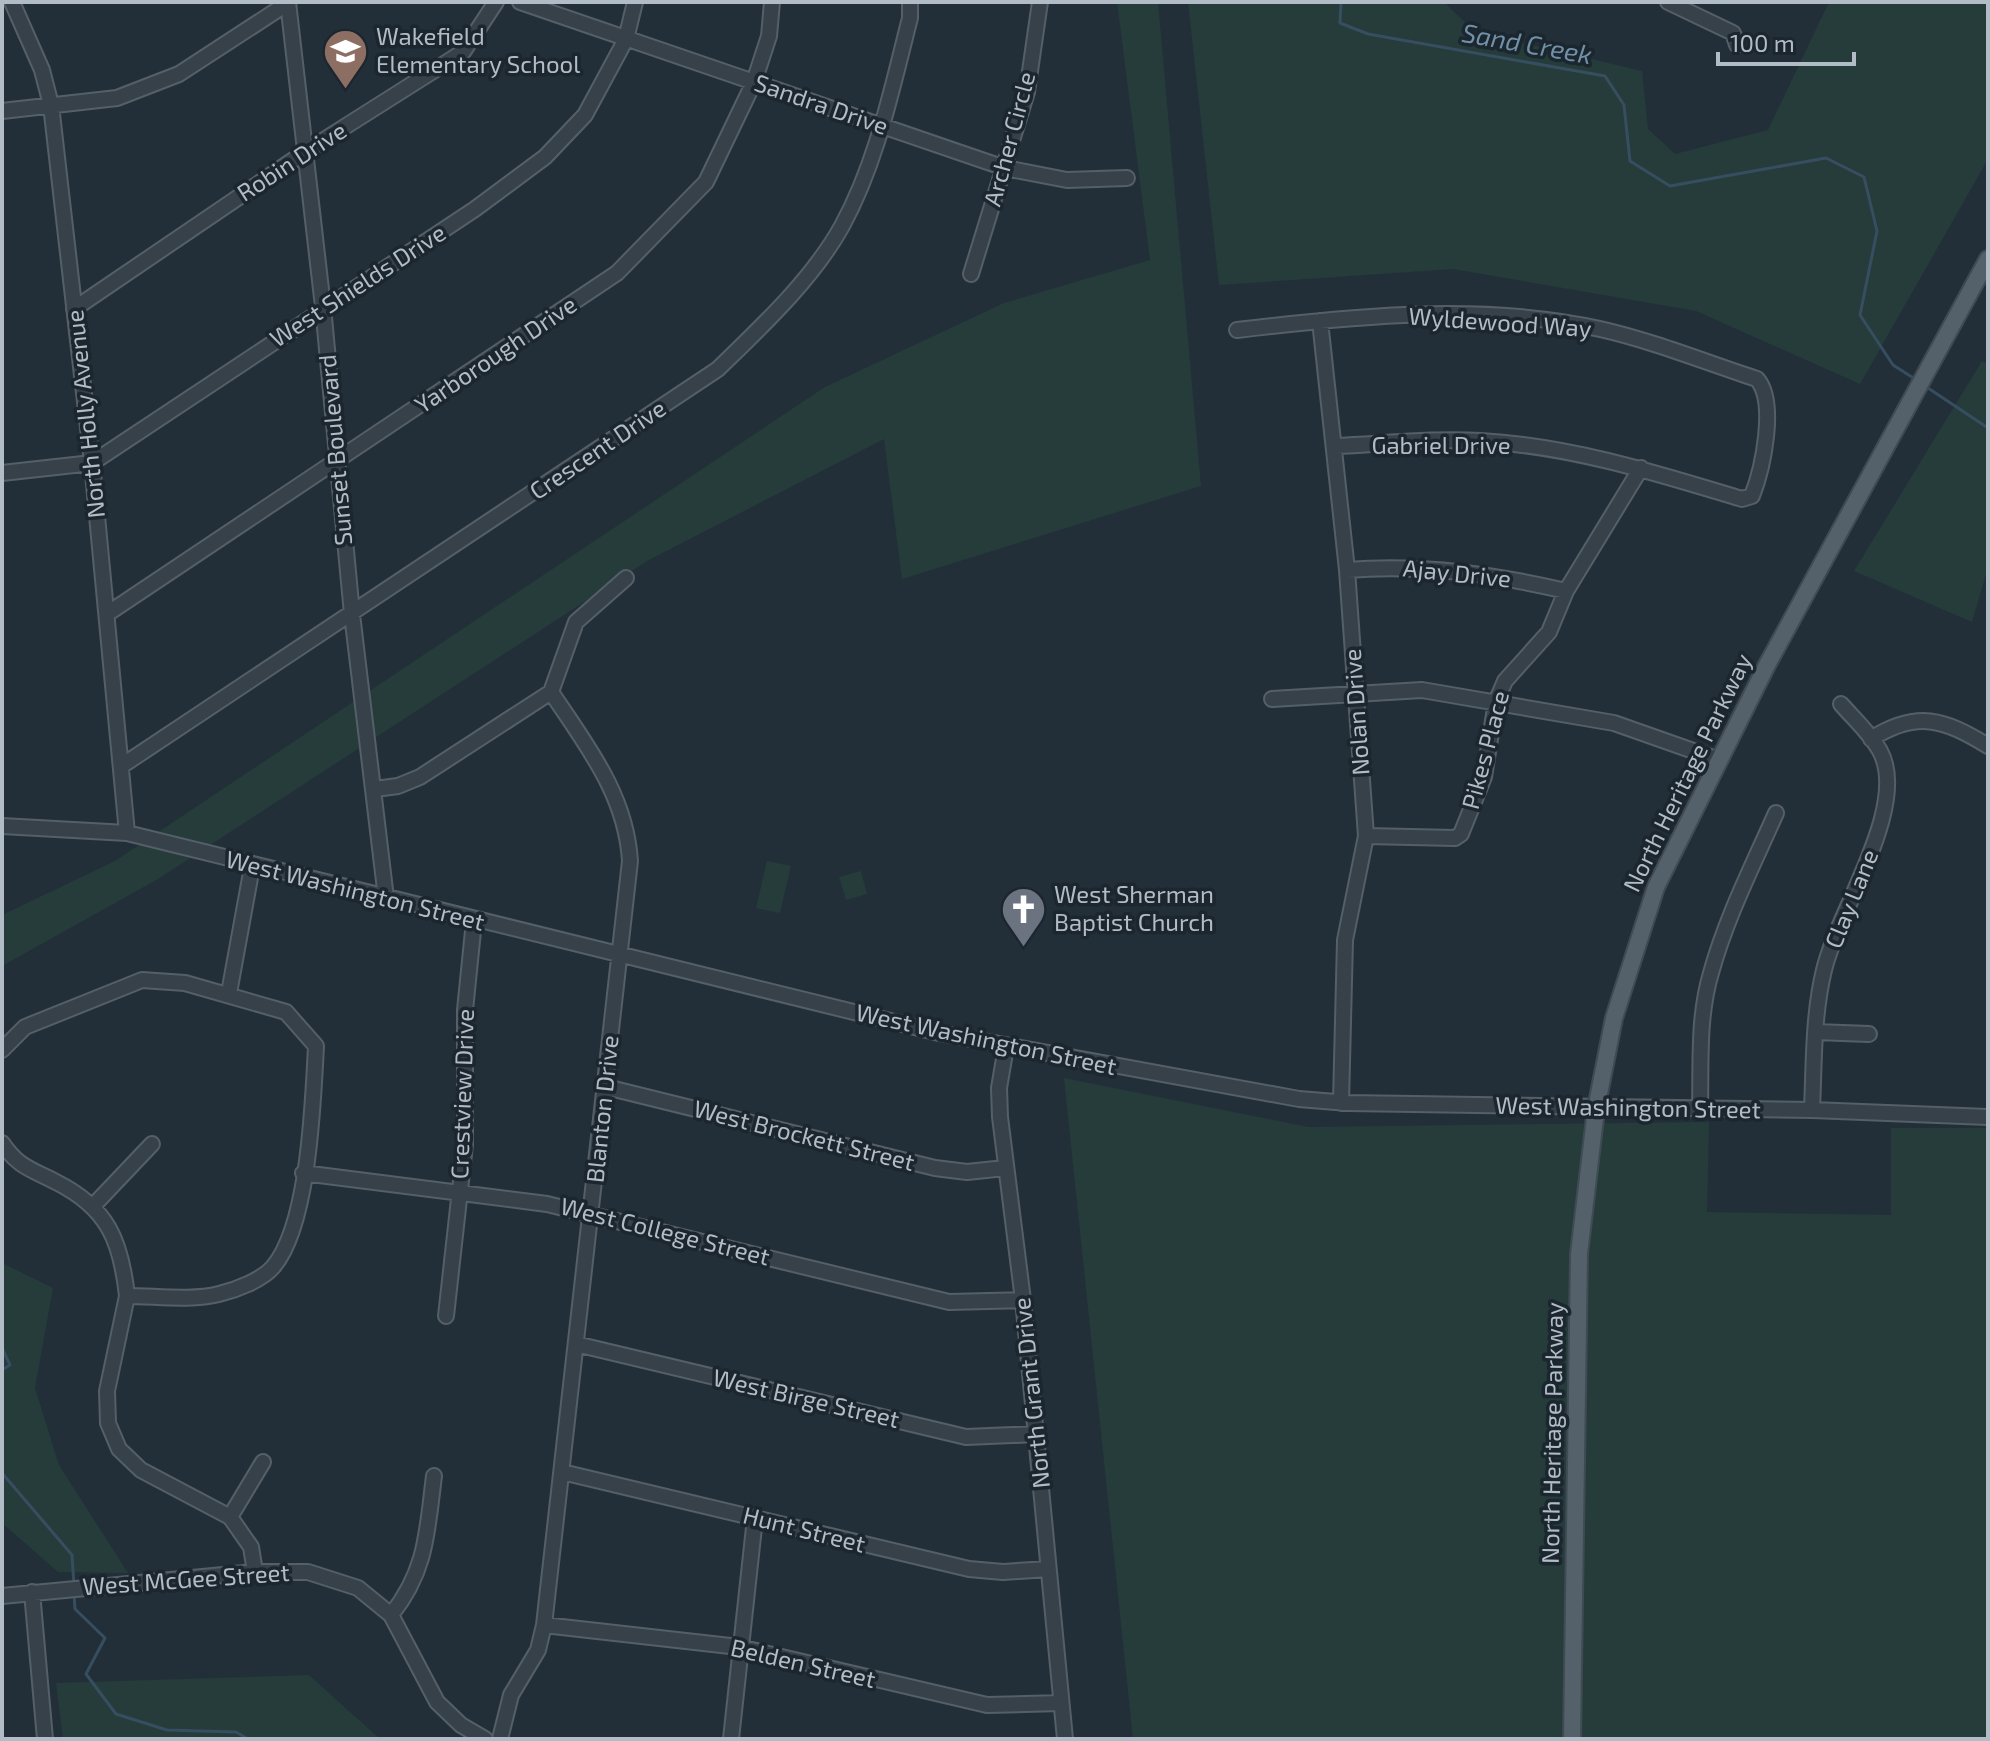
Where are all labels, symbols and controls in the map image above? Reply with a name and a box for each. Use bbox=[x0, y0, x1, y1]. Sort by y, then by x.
water label: Sand Creek bbox=[1460, 16, 1595, 69]
scale bar bbox=[1718, 16, 1854, 66]
place label: Wakefield Elementary School bbox=[376, 21, 580, 78]
school or university icon: Wakefield Elementary School bbox=[321, 27, 369, 90]
text: 100 m bbox=[1730, 28, 1795, 57]
street label: Sandra Drive bbox=[751, 67, 892, 140]
street label: Archer Circle bbox=[977, 68, 1040, 209]
street label: Robin Drive bbox=[231, 115, 351, 207]
street label: West Shields Drive bbox=[264, 217, 450, 352]
street label: Yarborough Drive bbox=[409, 289, 581, 419]
street label: Wyldewood Way bbox=[1408, 301, 1593, 342]
street label: North Holly Avenue bbox=[59, 309, 110, 520]
street label: Sunset Boulevard bbox=[312, 353, 357, 547]
street label: Crescent Drive bbox=[524, 393, 671, 505]
street label: Gabriel Drive bbox=[1371, 430, 1511, 459]
street label: Ajay Drive bbox=[1402, 552, 1513, 593]
street label: Nolan Drive bbox=[1337, 648, 1374, 777]
street label: North Heritage Parkway bbox=[1616, 648, 1757, 896]
street label: Pikes Place bbox=[1455, 687, 1514, 812]
street label: West Washington Street bbox=[223, 843, 488, 936]
street label: Clay Lane bbox=[1818, 845, 1884, 952]
place label: West Sherman Baptist Church bbox=[1054, 879, 1214, 936]
church icon: West Sherman Baptist Church bbox=[999, 885, 1047, 948]
street label: West Washington Street bbox=[853, 997, 1119, 1080]
street label: Crestview Drive bbox=[444, 1008, 479, 1180]
street label: Blanton Drive bbox=[579, 1034, 624, 1184]
street label: West Washington Street bbox=[1495, 1090, 1761, 1123]
street label: West Brockett Street bbox=[691, 1093, 918, 1176]
street label: West College Street bbox=[558, 1191, 773, 1271]
street label: North Grant Drive bbox=[1006, 1296, 1055, 1490]
street label: North Heritage Parkway bbox=[1535, 1302, 1568, 1564]
street label: West Birge Street bbox=[710, 1362, 902, 1433]
street label: Hunt Street bbox=[740, 1499, 868, 1558]
street label: West McGee Street bbox=[81, 1557, 290, 1600]
street label: Belden Street bbox=[728, 1632, 878, 1693]

